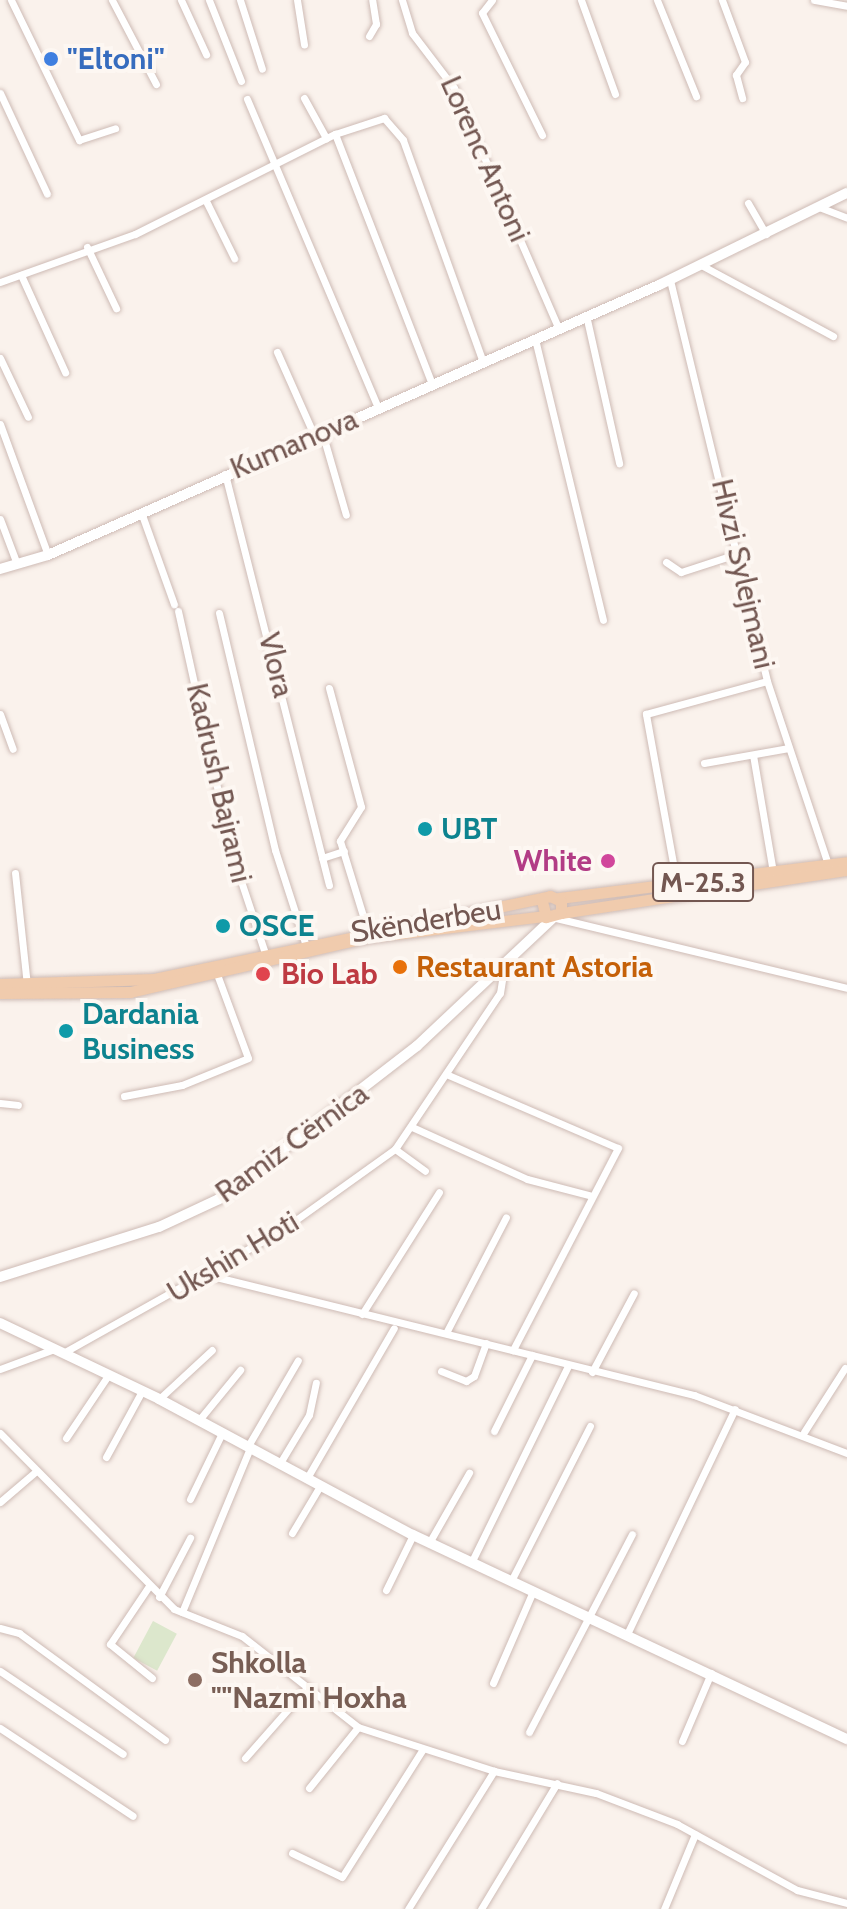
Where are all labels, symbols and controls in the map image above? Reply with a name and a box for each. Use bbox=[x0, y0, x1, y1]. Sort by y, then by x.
place label: "Eltoni" bbox=[67, 41, 165, 77]
marker: "Eltoni" bbox=[42, 50, 60, 68]
street label: Lorenc Antoni bbox=[432, 71, 538, 247]
street label: Kumanova bbox=[225, 401, 363, 487]
street label: Hivzi Sylejmani bbox=[704, 475, 782, 673]
street label: Vlora bbox=[251, 629, 301, 701]
street label: Kadrush Bajrami bbox=[179, 680, 259, 886]
place label: UBT bbox=[441, 811, 497, 847]
marker: UBT bbox=[416, 820, 434, 838]
place label: White bbox=[514, 843, 592, 879]
marker: White bbox=[599, 852, 617, 870]
road number: M-25.3 bbox=[651, 858, 755, 906]
street label: Skënderbeu bbox=[348, 891, 504, 951]
place label: OSCE bbox=[239, 908, 315, 944]
marker: OSCE bbox=[214, 917, 232, 935]
place label: Restaurant Astoria bbox=[416, 949, 653, 985]
place label: Bio Lab bbox=[281, 956, 378, 992]
marker: Restaurant Astoria bbox=[391, 958, 409, 976]
marker: Bio Lab bbox=[252, 963, 274, 985]
place label: Dardania Business bbox=[82, 996, 199, 1066]
marker: Dardania Business bbox=[57, 1022, 75, 1040]
street label: Ramiz Cërnica bbox=[209, 1076, 375, 1210]
street label: Ukshin Hoti bbox=[161, 1204, 305, 1310]
place label: Shkolla ""Nazmi Hoxha bbox=[211, 1645, 407, 1716]
marker: Shkolla ""Nazmi Hoxha bbox=[186, 1671, 204, 1689]

